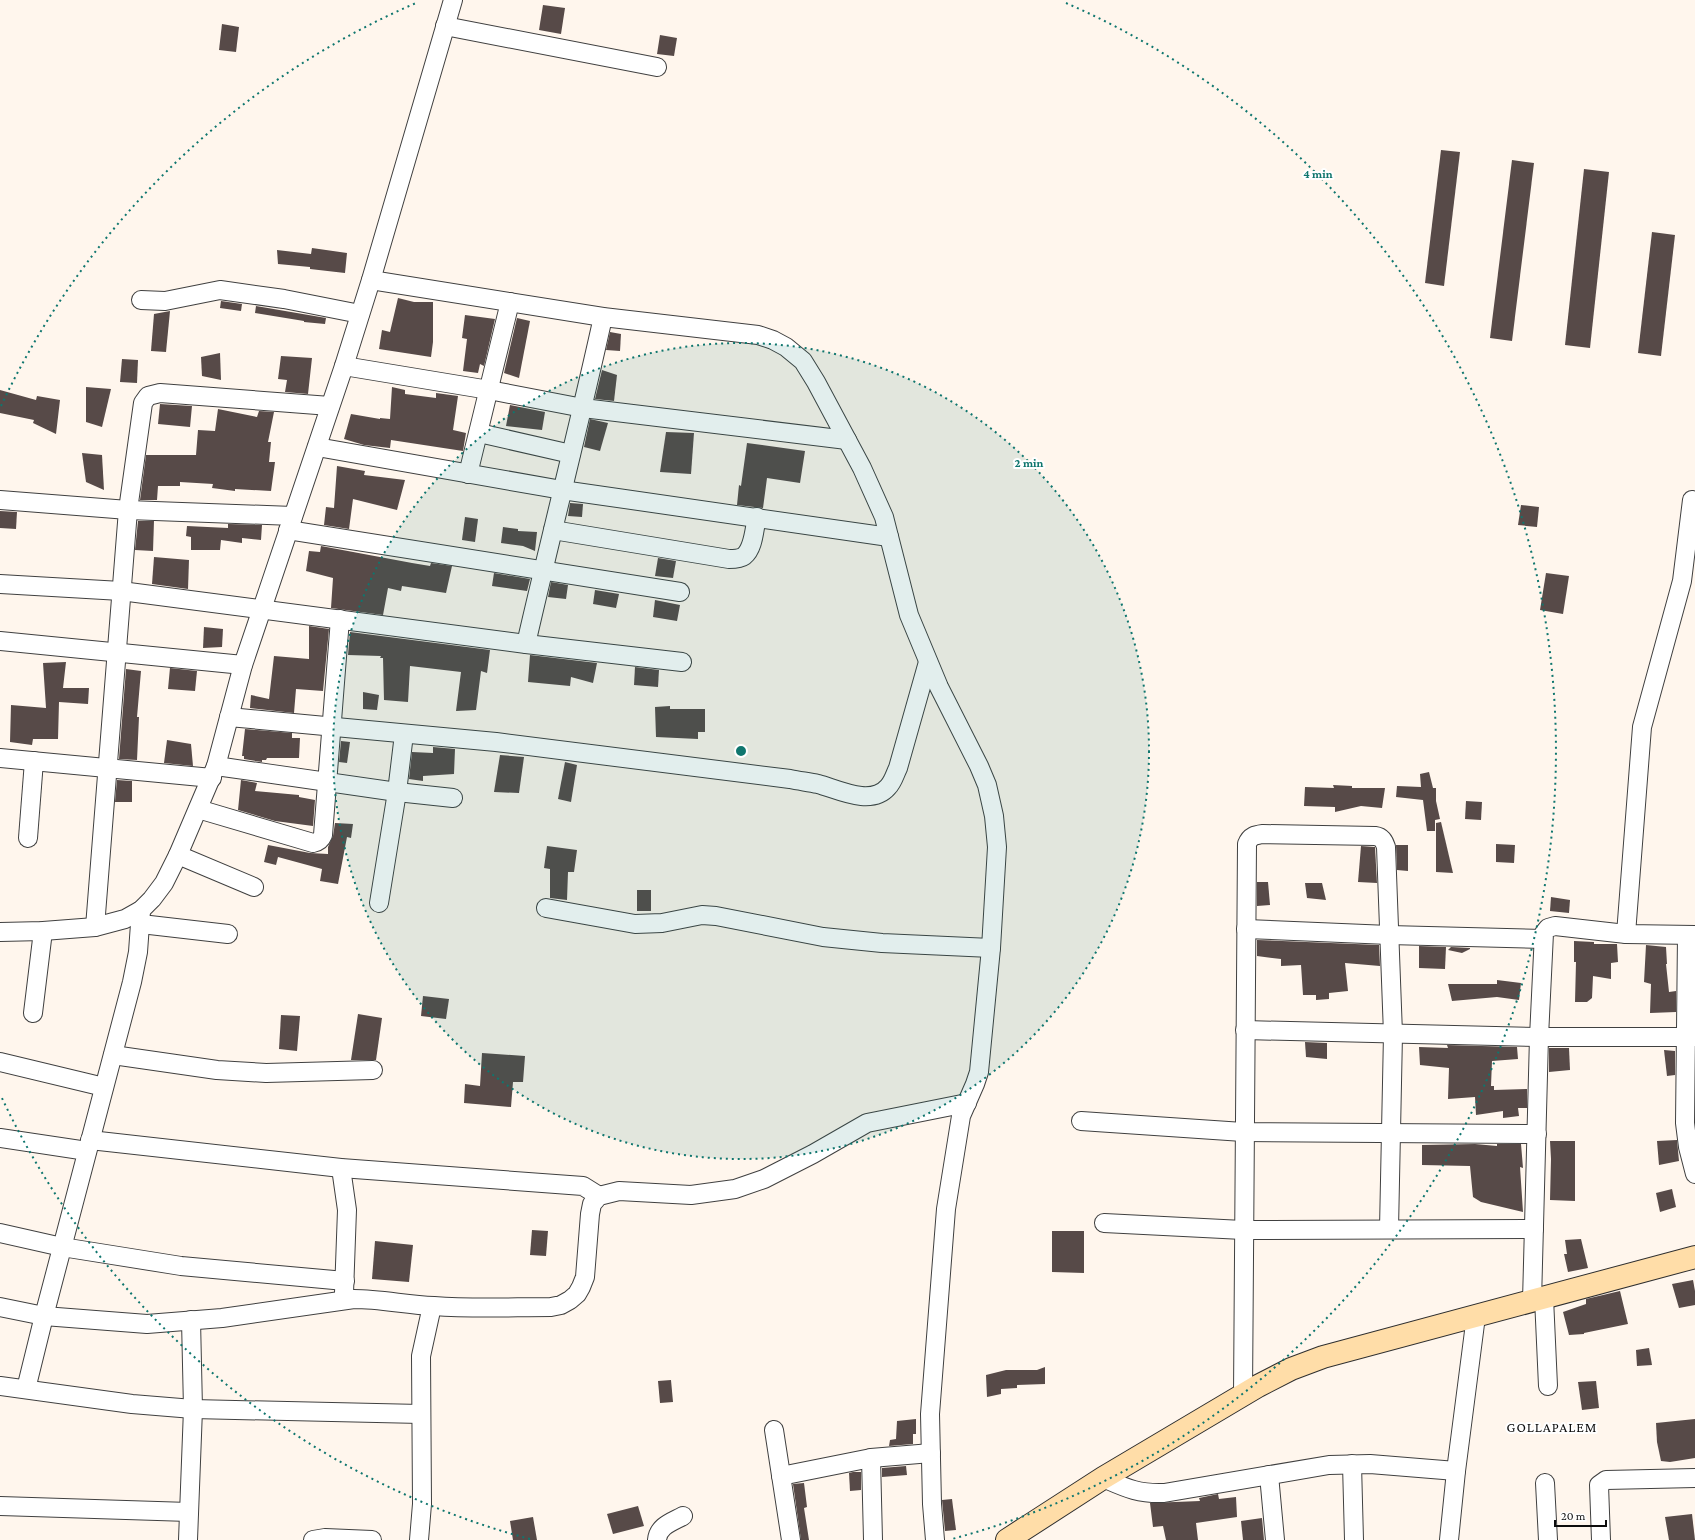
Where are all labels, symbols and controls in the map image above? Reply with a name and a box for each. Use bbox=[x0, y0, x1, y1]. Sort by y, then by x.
text: 4 min bbox=[1303, 167, 1333, 181]
text: 2 min bbox=[1015, 456, 1044, 470]
centre of rings bbox=[734, 744, 748, 758]
district label: GOLLAPALEM bbox=[1507, 1419, 1597, 1435]
scale bar bbox=[1555, 1502, 1606, 1528]
text: 20 m bbox=[1561, 1509, 1586, 1523]

